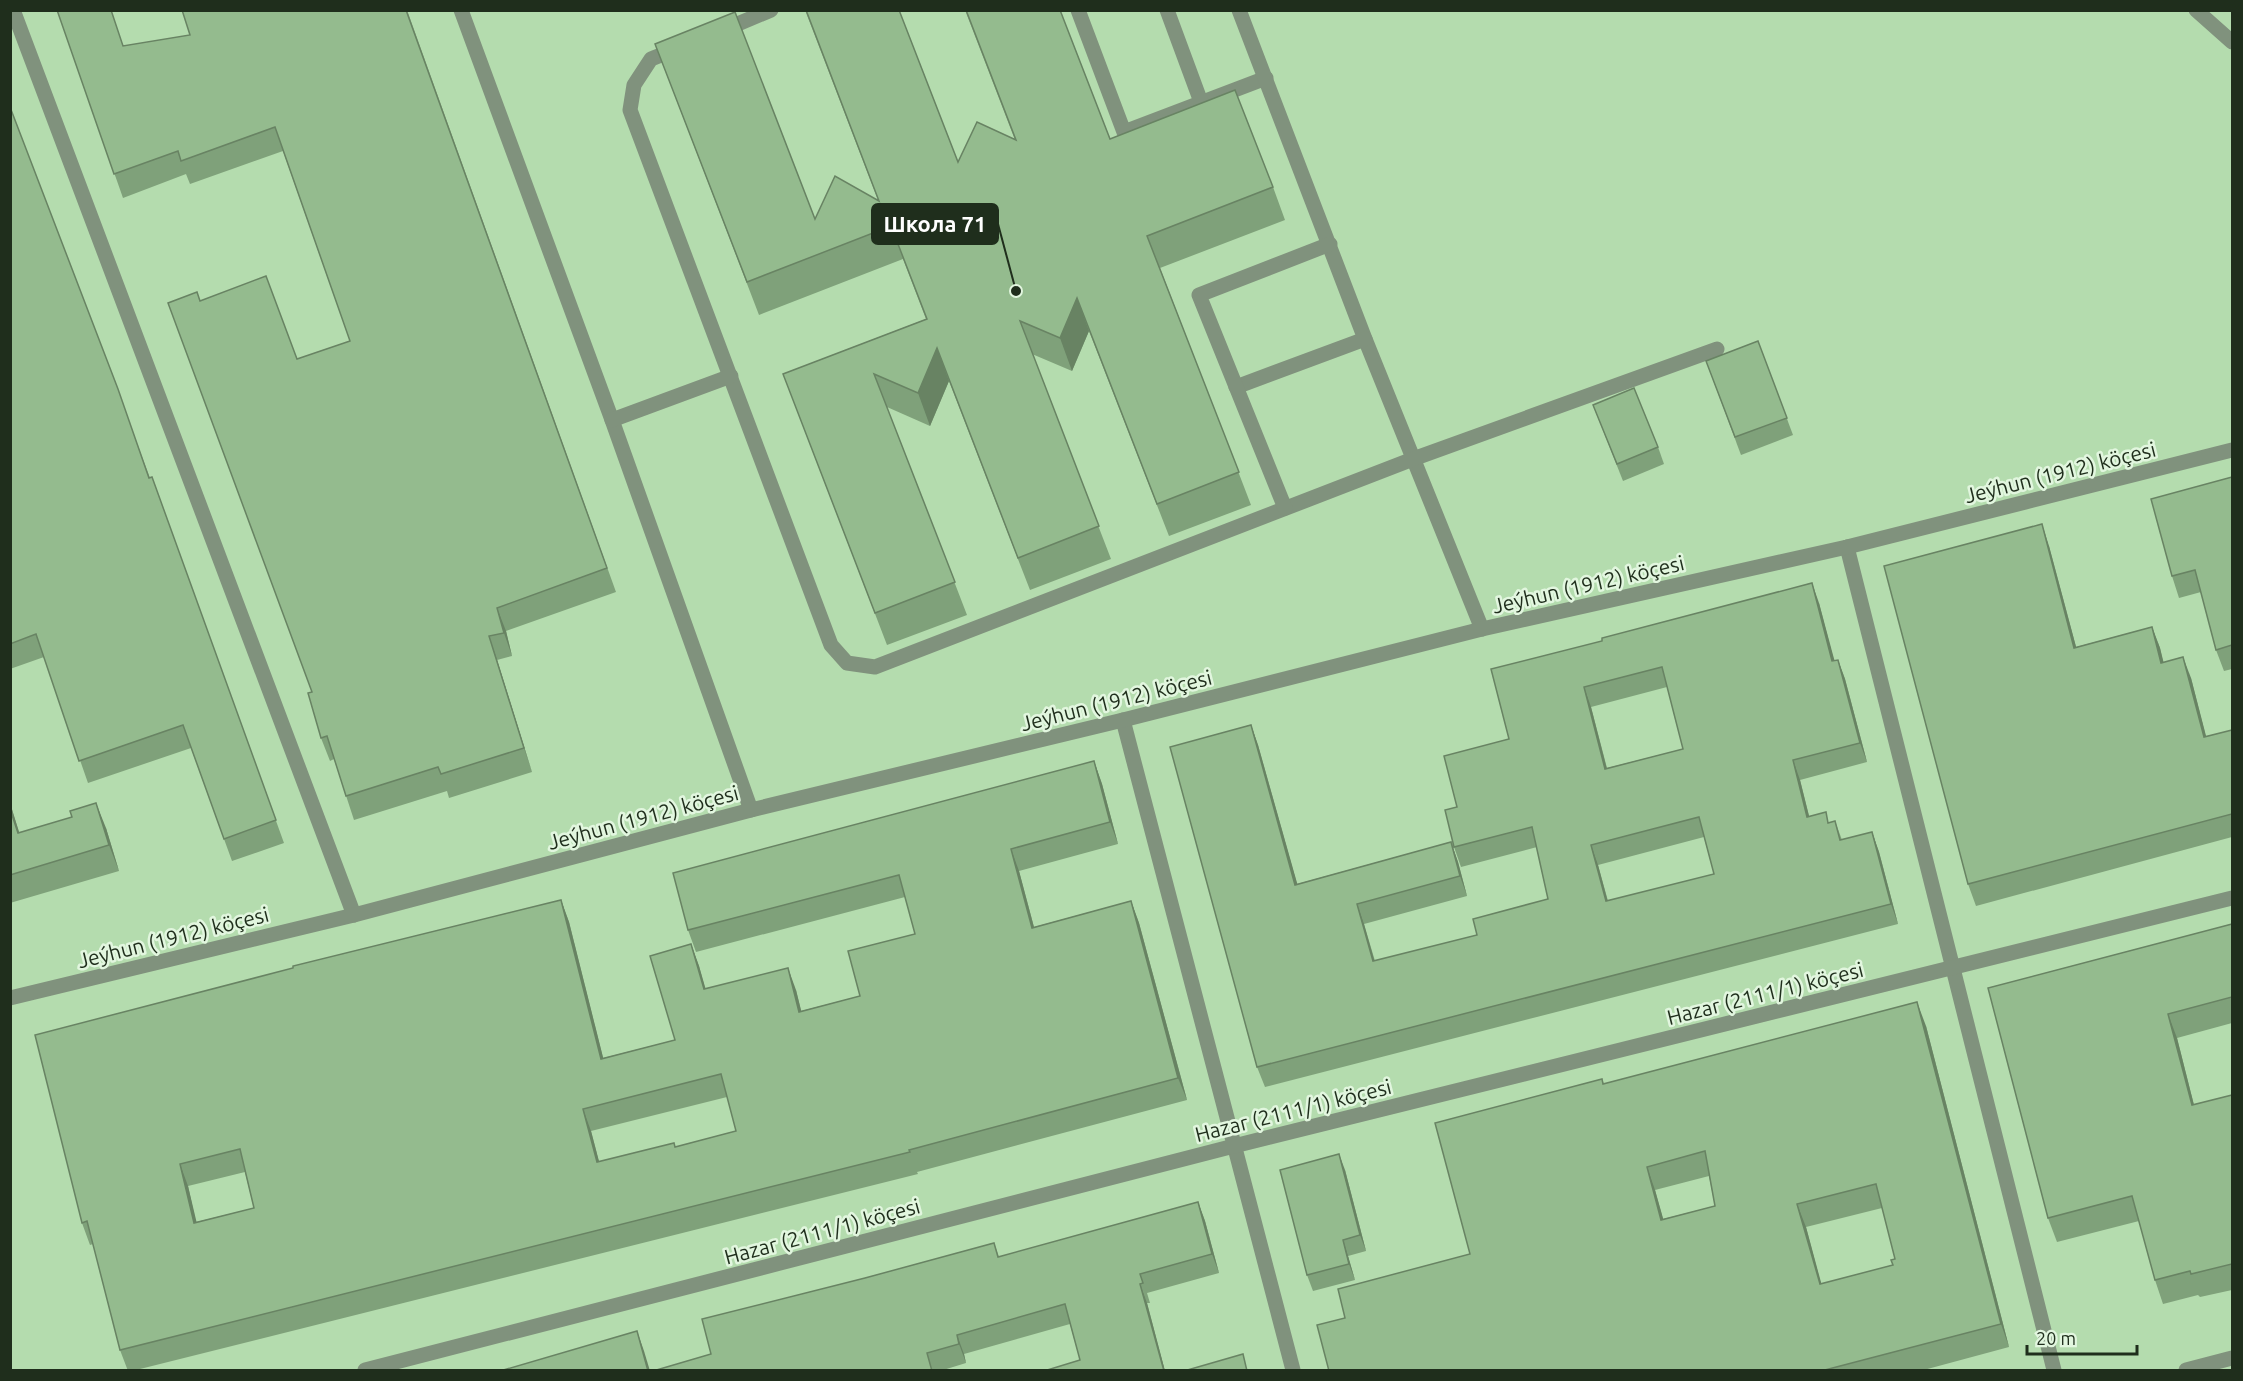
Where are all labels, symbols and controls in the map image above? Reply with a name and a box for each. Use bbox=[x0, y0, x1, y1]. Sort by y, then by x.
callout: Школа 71 bbox=[872, 204, 998, 244]
text: Школа 71 bbox=[884, 211, 986, 236]
street label: Jeýhun (1912) köçesi bbox=[1962, 437, 2158, 507]
street label: Jeýhun (1912) köçesi bbox=[1490, 550, 1686, 618]
street label: Jeýhun (1912) köçesi bbox=[1018, 665, 1214, 735]
street label: Jeýhun (1912) köçesi bbox=[545, 780, 741, 854]
street label: Jeýhun (1912) köçesi bbox=[75, 902, 271, 972]
street label: Hazar (2111/1) köçesi bbox=[1664, 957, 1866, 1029]
street label: Hazar (2111/1) köçesi bbox=[1192, 1074, 1394, 1146]
street label: Hazar (2111/1) köçesi bbox=[722, 1193, 922, 1269]
scale bar bbox=[2027, 1318, 2136, 1356]
text: 20 m bbox=[2036, 1328, 2076, 1348]

